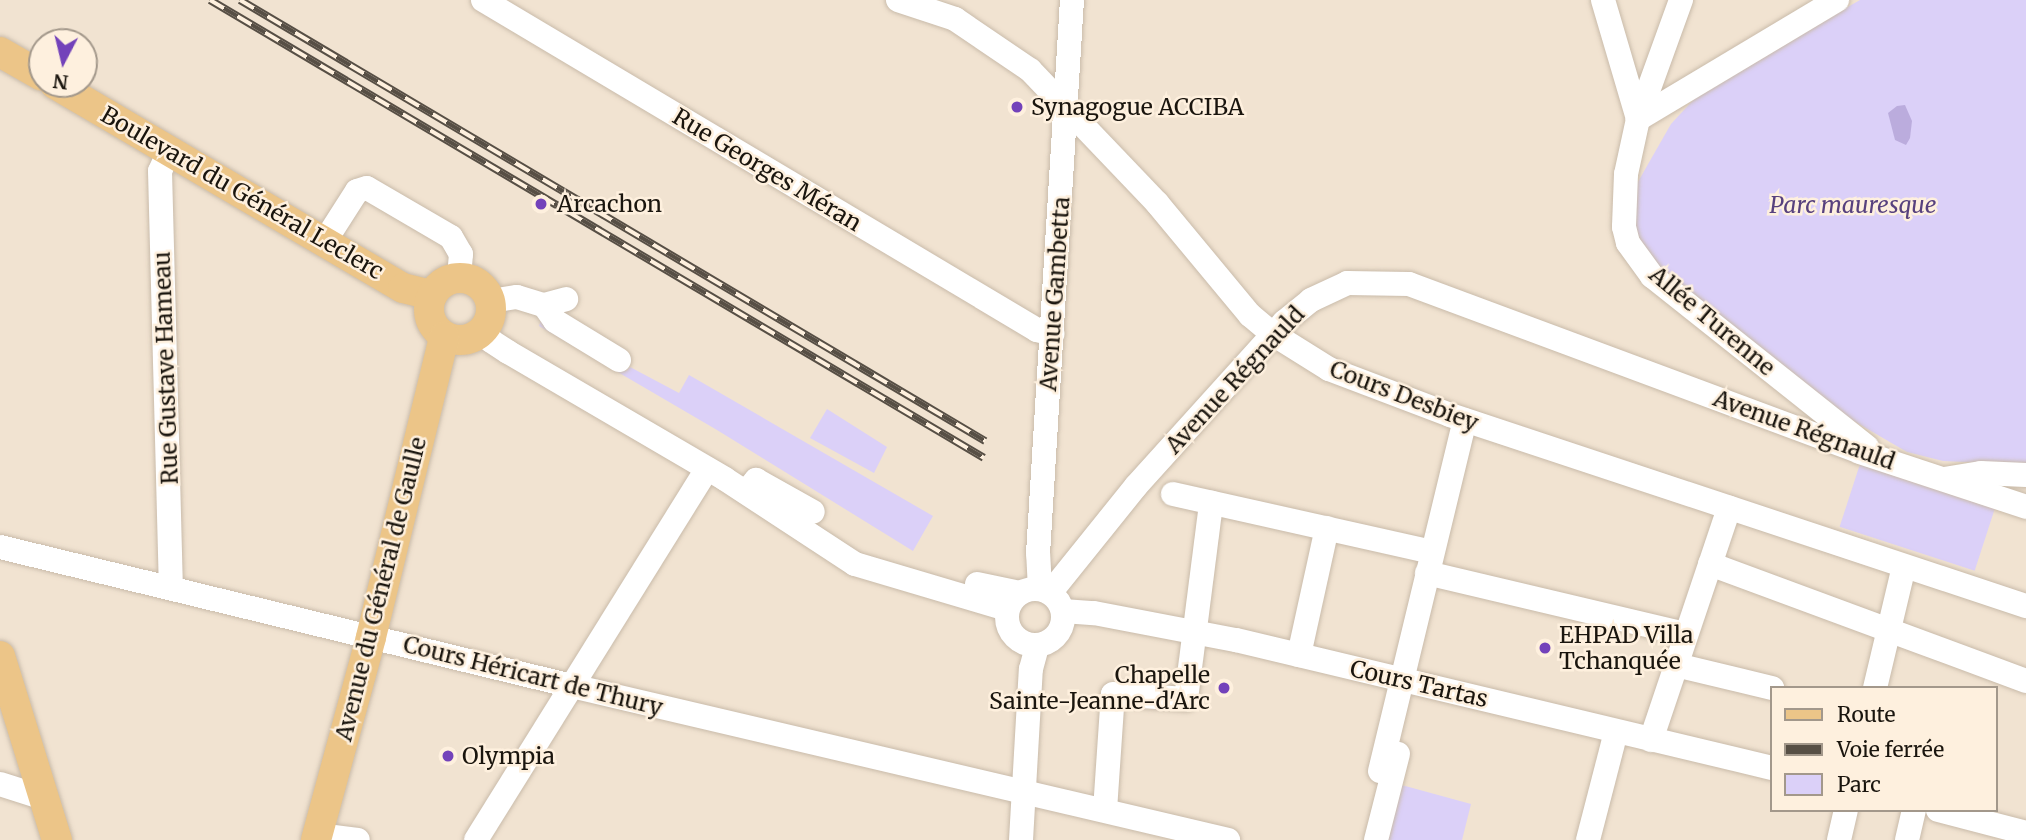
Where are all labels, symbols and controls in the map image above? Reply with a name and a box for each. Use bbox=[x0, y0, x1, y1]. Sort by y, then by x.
north arrow bbox=[28, 28, 98, 98]
text: N bbox=[52, 69, 70, 95]
place label: Synagogue ACCIBA bbox=[1031, 93, 1244, 121]
marker: Synagogue ACCIBA bbox=[1009, 99, 1025, 115]
street label: Boulevard du Général Leclerc bbox=[96, 101, 388, 285]
street label: Rue Georges Méran bbox=[668, 103, 866, 237]
place label: Arcachon bbox=[557, 190, 662, 218]
park label: Parc mauresque bbox=[1770, 191, 1936, 219]
marker: Arcachon bbox=[531, 194, 551, 214]
street label: Avenue Gambetta bbox=[1034, 196, 1076, 392]
street label: Rue Gustave Hameau bbox=[148, 251, 184, 485]
street label: Allée Turenne bbox=[1644, 261, 1780, 381]
street label: Avenue Régnauld bbox=[1160, 301, 1310, 459]
street label: Cours Desbiey bbox=[1326, 355, 1482, 437]
street label: Avenue Régnauld bbox=[1710, 384, 1898, 476]
street label: Avenue du Général de Gaulle bbox=[330, 434, 432, 744]
place label: EHPAD Villa Tchanquée bbox=[1559, 621, 1693, 675]
street label: Cours Héricart de Thury bbox=[400, 630, 666, 722]
marker: EHPAD Villa Tchanquée bbox=[1537, 640, 1553, 656]
street label: Cours Tartas bbox=[1348, 655, 1490, 713]
place label: Chapelle Sainte-Jeanne-d'Arc bbox=[989, 661, 1210, 715]
marker: Chapelle Sainte-Jeanne-d'Arc bbox=[1216, 680, 1232, 696]
legend bbox=[1770, 686, 1998, 812]
text: Route bbox=[1837, 701, 1895, 728]
text: Voie ferrée bbox=[1837, 736, 1944, 763]
place label: Olympia bbox=[462, 742, 555, 770]
marker: Olympia bbox=[440, 748, 456, 764]
text: Parc bbox=[1837, 771, 1881, 798]

